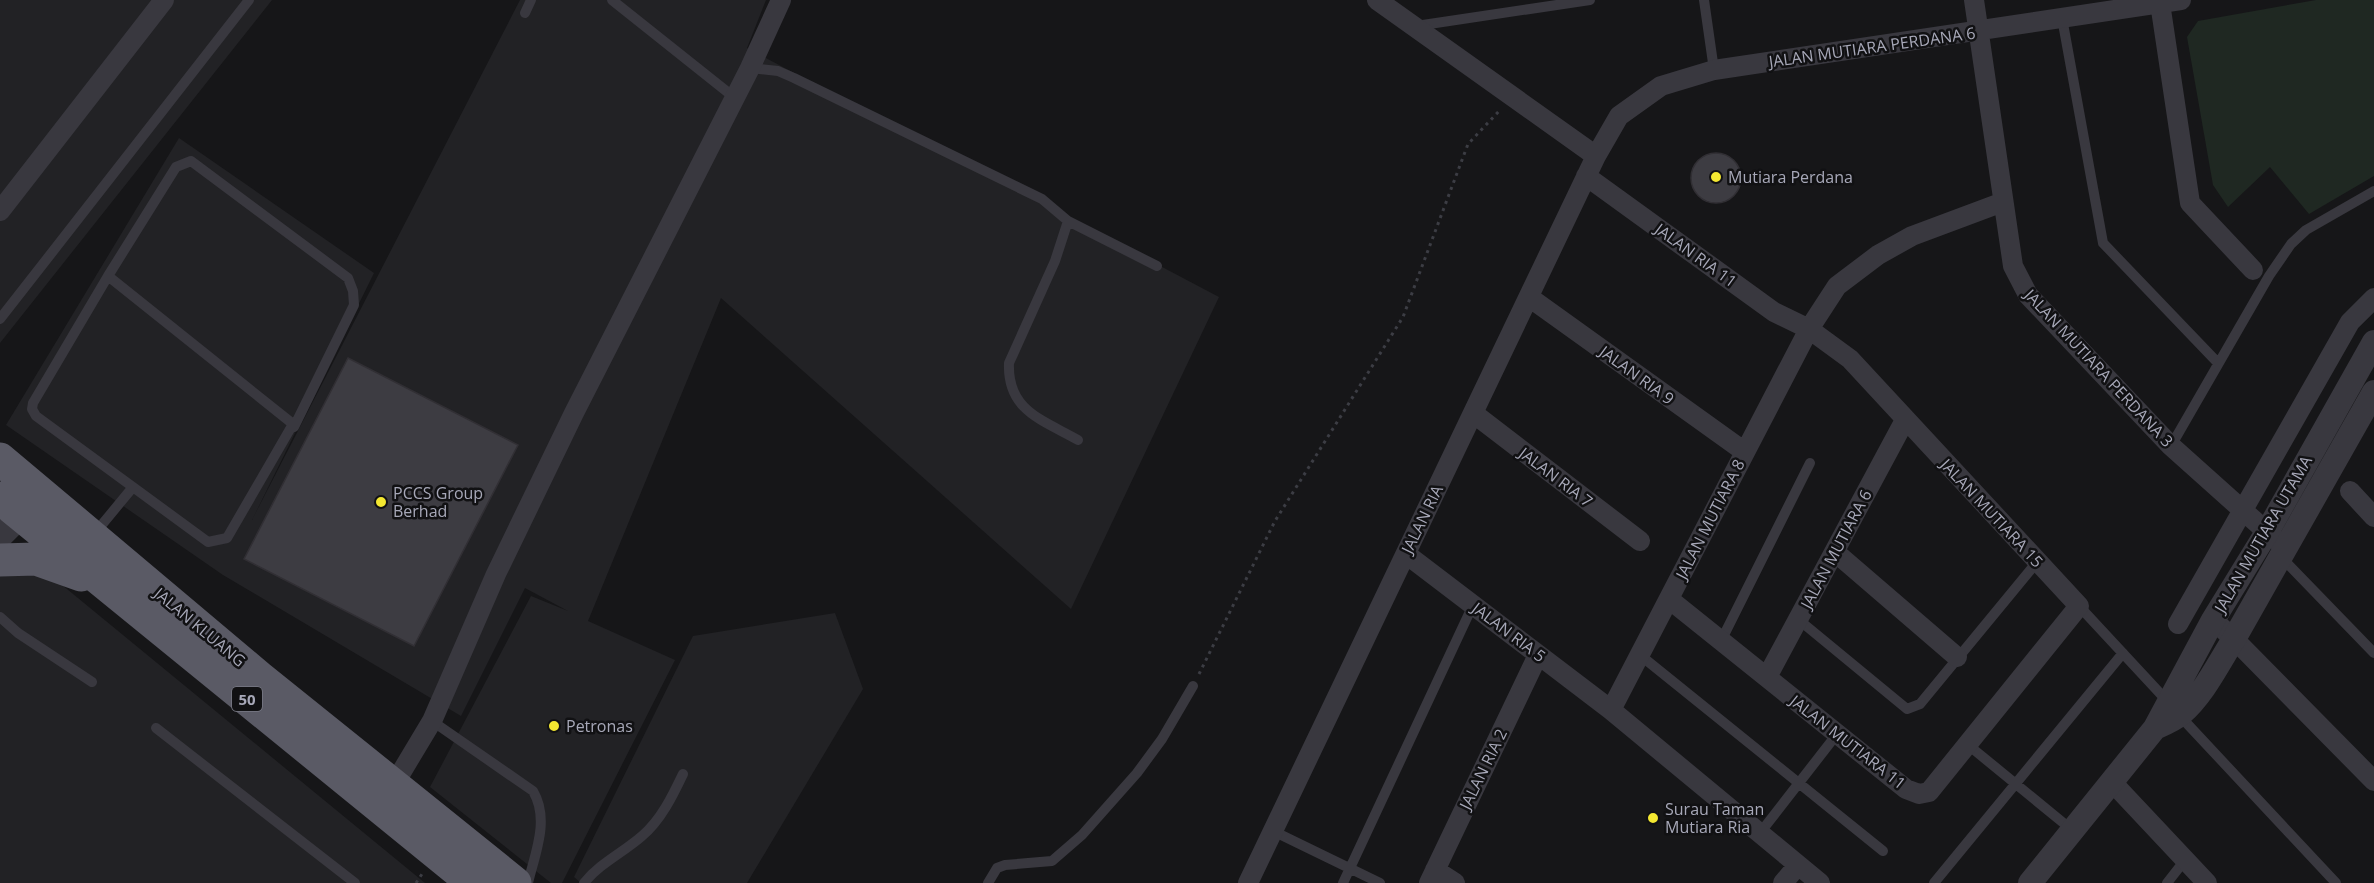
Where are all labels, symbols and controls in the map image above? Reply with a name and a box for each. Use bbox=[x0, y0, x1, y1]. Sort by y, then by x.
street label: JALAN MUTIARA PERDANA 6 bbox=[1765, 22, 1977, 73]
place label: Mutiara Perdana bbox=[1728, 166, 1853, 188]
marker: Mutiara Perdana bbox=[1709, 170, 1723, 184]
street label: JALAN RIA 11 bbox=[1649, 217, 1741, 292]
street label: JALAN MUTIARA PERDANA 3 bbox=[2019, 283, 2178, 452]
street label: JALAN RIA 9 bbox=[1594, 339, 1679, 409]
street label: JALAN RIA 7 bbox=[1513, 441, 1597, 512]
street label: JALAN MUTIARA UTAMA bbox=[2208, 451, 2317, 618]
street label: JALAN MUTIARA 15 bbox=[1935, 452, 2048, 572]
street label: JALAN MUTIARA 8 bbox=[1669, 455, 1750, 585]
street label: JALAN RIA bbox=[1395, 480, 1448, 559]
place label: PCCS Group Berhad bbox=[393, 482, 483, 522]
street label: JALAN MUTIARA 6 bbox=[1794, 486, 1877, 614]
marker: PCCS Group Berhad bbox=[374, 495, 388, 509]
street label: JALAN KLUANG bbox=[148, 581, 250, 672]
street label: JALAN RIA 5 bbox=[1466, 596, 1550, 667]
road number: 50 bbox=[232, 687, 262, 711]
street label: JALAN MUTIARA 11 bbox=[1784, 689, 1910, 794]
place label: Petronas bbox=[566, 715, 633, 737]
marker: Petronas bbox=[547, 719, 561, 733]
street label: JALAN RIA 2 bbox=[1453, 725, 1512, 815]
place label: Surau Taman Mutiara Ria bbox=[1665, 798, 1764, 838]
marker: Surau Taman Mutiara Ria bbox=[1646, 811, 1660, 825]

